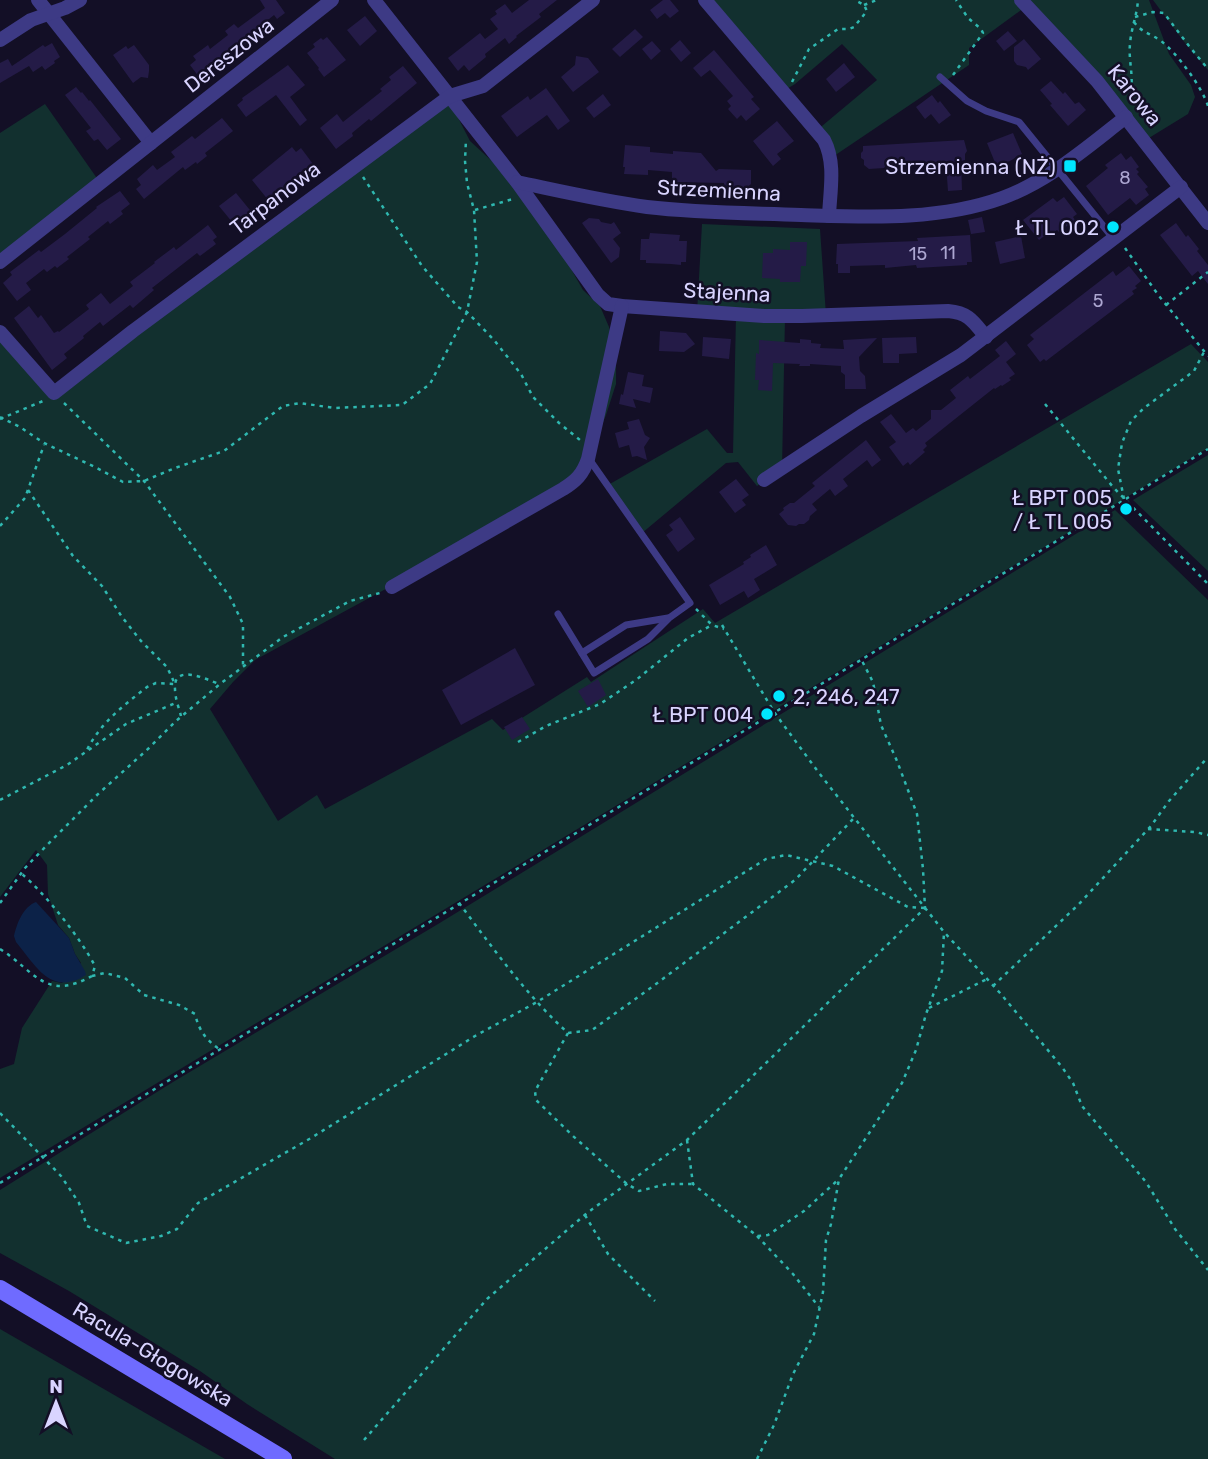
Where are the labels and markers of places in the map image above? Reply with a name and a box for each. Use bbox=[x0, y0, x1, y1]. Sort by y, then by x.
place label: Strzemienna (NŻ) bbox=[885, 154, 1056, 179]
marker: Strzemienna (NŻ) bbox=[1062, 158, 1078, 174]
place label: Ł TL 002 bbox=[1015, 215, 1099, 240]
marker: Ł TL 002 bbox=[1105, 219, 1121, 235]
place label: Ł BPT 005 / Ł TL 005 bbox=[1012, 485, 1112, 534]
marker: Ł BPT 005 / Ł TL 005 bbox=[1118, 501, 1134, 517]
place label: 2, 246, 247 bbox=[793, 684, 900, 709]
marker: 2, 246, 247 bbox=[771, 688, 787, 704]
place label: Ł BPT 004 bbox=[652, 702, 753, 727]
marker: Ł BPT 004 bbox=[759, 706, 775, 722]

